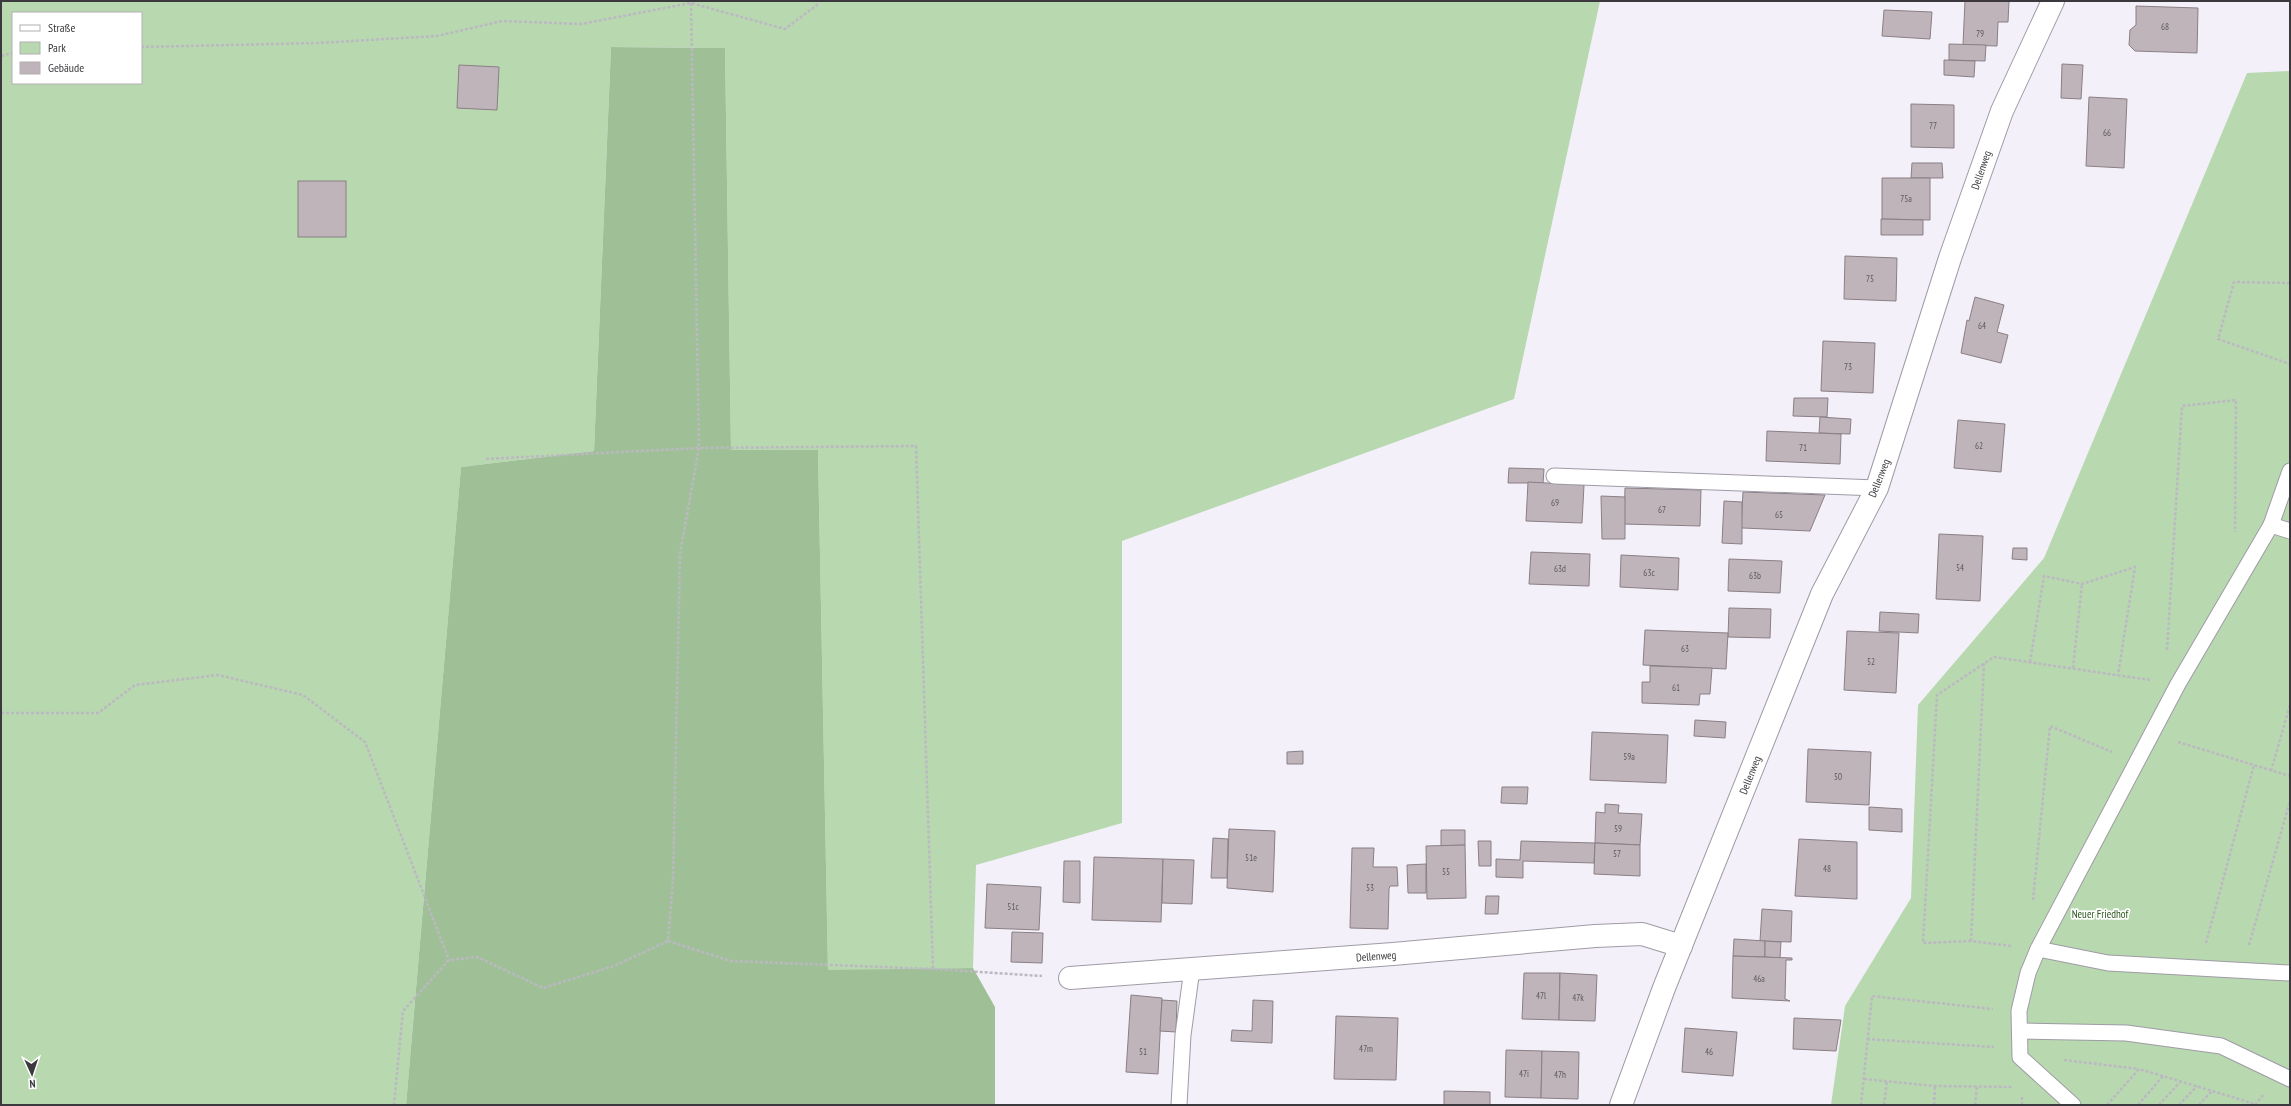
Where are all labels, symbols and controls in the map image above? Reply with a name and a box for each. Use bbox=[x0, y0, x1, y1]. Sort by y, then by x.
legend bbox=[12, 12, 142, 84]
text: Straße bbox=[48, 20, 75, 35]
house number: 68 bbox=[2161, 21, 2169, 32]
house number: 79 bbox=[1976, 28, 1984, 39]
text: Park bbox=[48, 40, 66, 55]
text: Gebäude bbox=[48, 60, 84, 75]
house number: 77 bbox=[1929, 120, 1937, 131]
house number: 66 bbox=[2103, 127, 2111, 138]
street label: Dellenweg bbox=[1968, 148, 1994, 191]
house number: 75a bbox=[1900, 193, 1912, 204]
house number: 75 bbox=[1866, 273, 1874, 284]
house number: 64 bbox=[1978, 320, 1986, 331]
house number: 73 bbox=[1844, 361, 1852, 372]
house number: 62 bbox=[1975, 440, 1983, 451]
house number: 71 bbox=[1799, 442, 1807, 453]
street label: Dellenweg bbox=[1865, 456, 1893, 499]
house number: 69 bbox=[1551, 497, 1559, 508]
house number: 67 bbox=[1658, 504, 1666, 515]
house number: 65 bbox=[1775, 509, 1783, 520]
house number: 54 bbox=[1956, 562, 1964, 573]
house number: 63d bbox=[1554, 563, 1566, 574]
house number: 63c bbox=[1643, 567, 1655, 578]
house number: 63b bbox=[1749, 570, 1761, 581]
house number: 63 bbox=[1681, 643, 1689, 654]
house number: 52 bbox=[1867, 656, 1875, 667]
house number: 61 bbox=[1672, 682, 1680, 693]
house number: 59a bbox=[1623, 751, 1635, 762]
street label: Dellenweg bbox=[1736, 753, 1764, 796]
house number: 50 bbox=[1834, 771, 1842, 782]
house number: 59 bbox=[1614, 823, 1622, 834]
house number: 57 bbox=[1613, 848, 1621, 859]
house number: 51e bbox=[1245, 852, 1257, 863]
house number: 48 bbox=[1823, 863, 1831, 874]
house number: 55 bbox=[1442, 866, 1450, 877]
house number: 53 bbox=[1366, 882, 1374, 893]
house number: 51c bbox=[1007, 901, 1019, 912]
park label: Neuer Friedhof bbox=[2072, 907, 2130, 921]
street label: Dellenweg bbox=[1355, 948, 1397, 964]
house number: 46a bbox=[1753, 973, 1765, 984]
house number: 47l bbox=[1536, 990, 1547, 1001]
house number: 47k bbox=[1572, 992, 1584, 1003]
house number: 47m bbox=[1359, 1043, 1373, 1054]
house number: 51 bbox=[1139, 1046, 1147, 1057]
house number: 46 bbox=[1705, 1046, 1713, 1057]
north arrow bbox=[12, 1054, 52, 1094]
house number: 47i bbox=[1519, 1068, 1529, 1079]
house number: 47h bbox=[1554, 1069, 1566, 1080]
text: N bbox=[29, 1077, 36, 1091]

